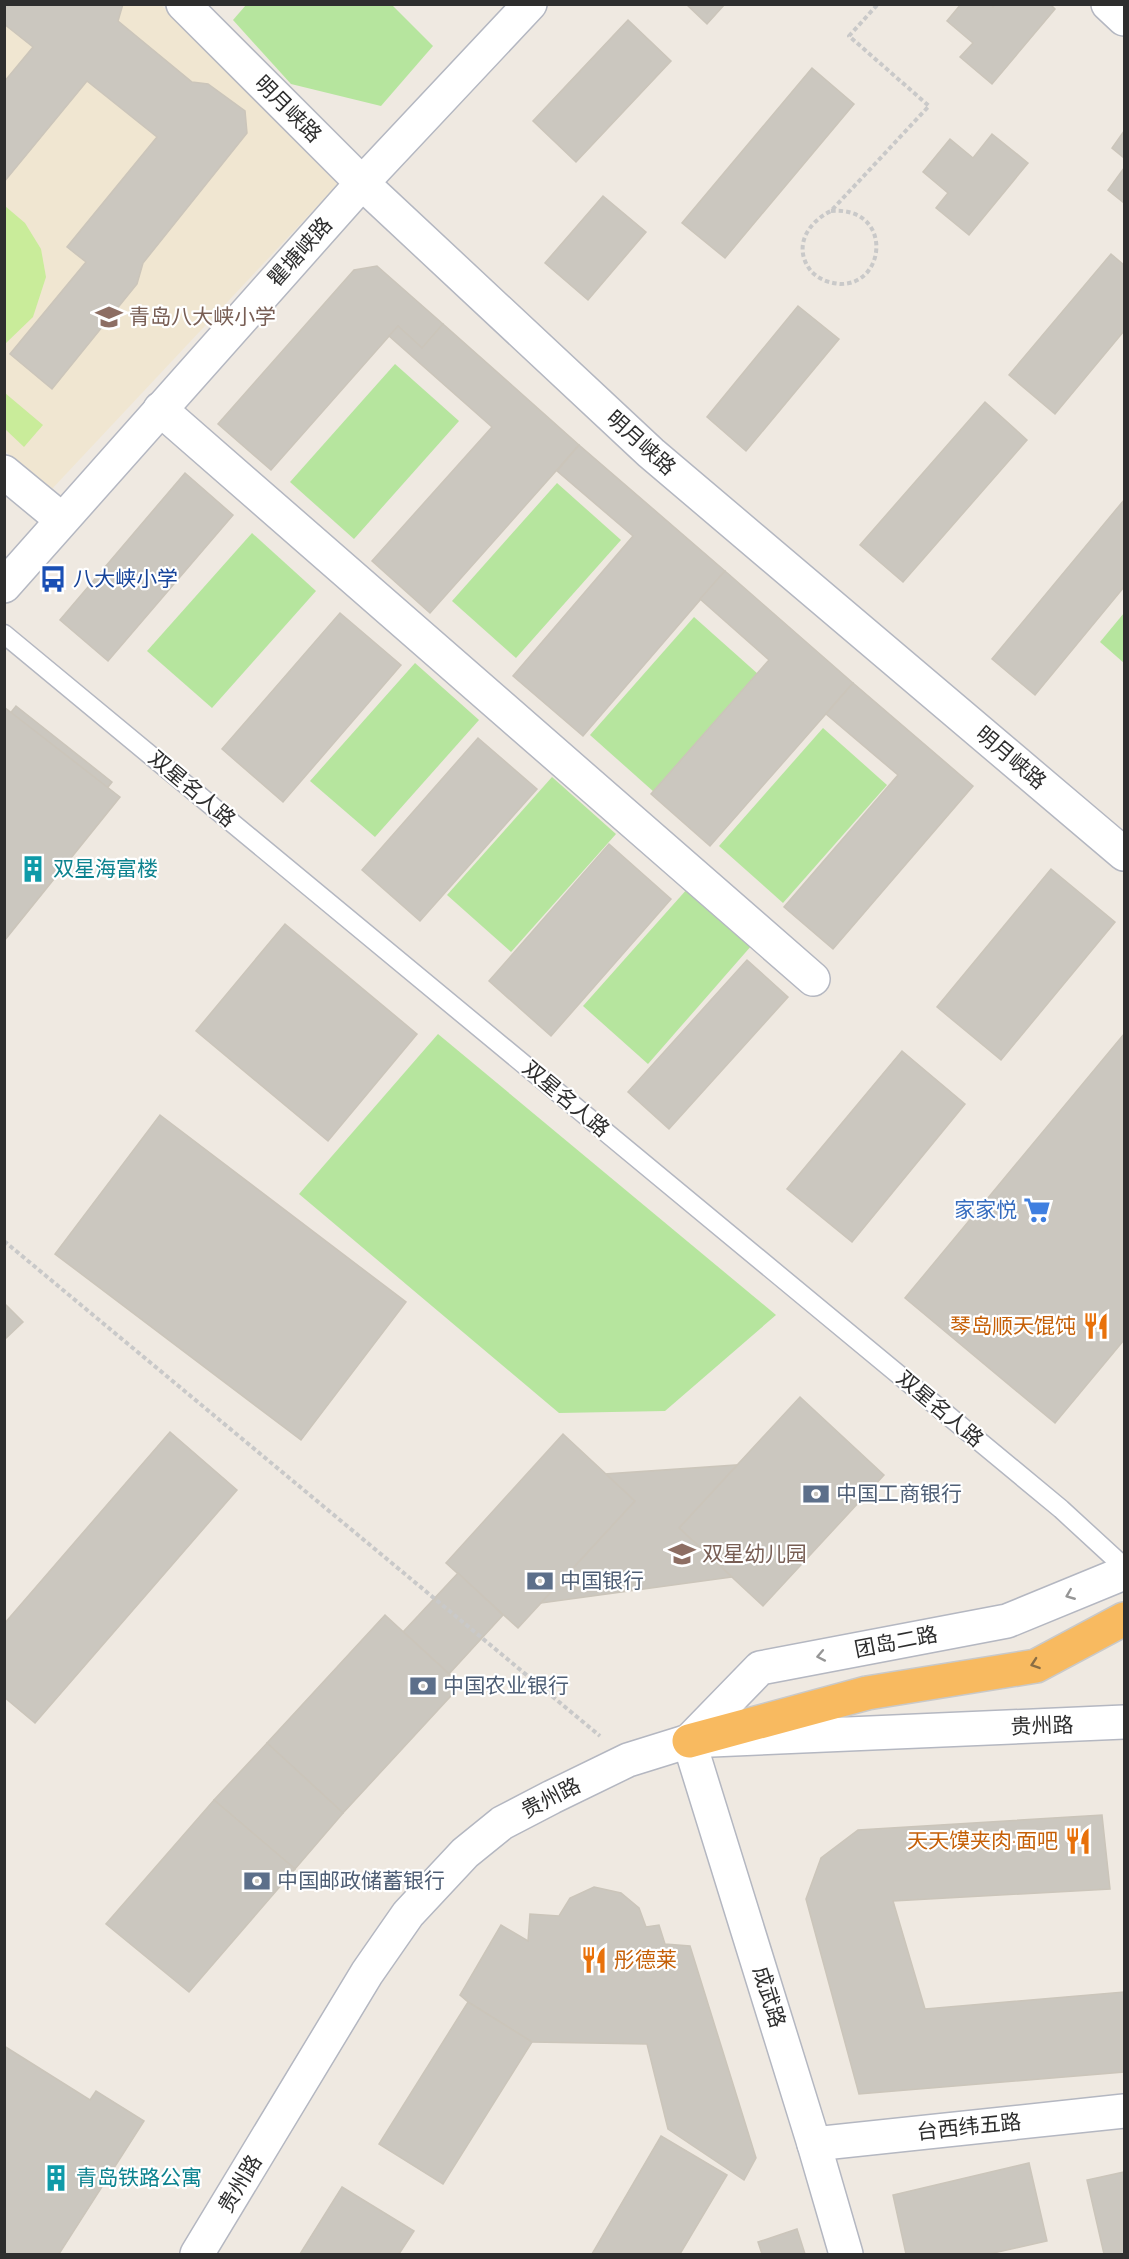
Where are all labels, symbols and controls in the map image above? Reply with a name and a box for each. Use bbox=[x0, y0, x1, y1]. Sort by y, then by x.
street label: 明月峡路 bbox=[250, 70, 327, 147]
street label: 瞿塘峡路 bbox=[262, 212, 337, 291]
school or university icon: 青岛八大峡小学 bbox=[94, 302, 124, 332]
place label: 青岛八大峡小学 bbox=[129, 304, 276, 329]
street label: 明月峡路 bbox=[602, 405, 681, 480]
bus stop icon: 八大峡小学 bbox=[38, 564, 68, 594]
place label: 八大峡小学 bbox=[73, 566, 178, 591]
street label: 明月峡路 bbox=[971, 721, 1052, 794]
street label: 双星名人路 bbox=[144, 745, 241, 832]
building icon: 双星海富楼 bbox=[18, 854, 48, 884]
place label: 双星海富楼 bbox=[53, 856, 158, 881]
street label: 双星名人路 bbox=[518, 1055, 615, 1142]
supermarket icon: 家家悦 bbox=[1022, 1195, 1052, 1225]
place label: 家家悦 bbox=[954, 1197, 1017, 1222]
restaurant icon: 琴岛顺天馄饨 bbox=[1081, 1311, 1111, 1341]
place label: 琴岛顺天馄饨 bbox=[950, 1313, 1076, 1338]
street label: 双星名人路 bbox=[892, 1365, 989, 1452]
bank icon: 中国工商银行 bbox=[801, 1479, 831, 1509]
place label: 中国工商银行 bbox=[836, 1481, 962, 1506]
school or university icon: 双星幼儿园 bbox=[667, 1539, 697, 1569]
place label: 双星幼儿园 bbox=[702, 1541, 807, 1566]
bank icon: 中国银行 bbox=[525, 1566, 555, 1596]
place label: 中国银行 bbox=[560, 1568, 644, 1593]
one-way arrow bbox=[1066, 1588, 1077, 1600]
street label: 团岛二路 bbox=[852, 1621, 940, 1662]
one-way arrow bbox=[816, 1649, 826, 1662]
one-way arrow bbox=[1031, 1657, 1041, 1670]
bank icon: 中国农业银行 bbox=[408, 1671, 438, 1701]
place label: 中国农业银行 bbox=[443, 1673, 569, 1698]
street label: 贵州路 bbox=[1010, 1712, 1074, 1739]
street label: 贵州路 bbox=[517, 1772, 585, 1823]
restaurant icon: 天天馍夹肉·面吧 bbox=[1063, 1826, 1093, 1856]
place label: 天天馍夹肉·面吧 bbox=[907, 1828, 1058, 1853]
bank icon: 中国邮政储蓄银行 bbox=[242, 1866, 272, 1896]
place label: 中国邮政储蓄银行 bbox=[277, 1868, 445, 1893]
restaurant icon: 彤德莱 bbox=[579, 1945, 609, 1975]
place label: 彤德莱 bbox=[614, 1947, 677, 1972]
street label: 成武路 bbox=[748, 1963, 791, 2031]
street label: 台西纬五路 bbox=[915, 2109, 1022, 2144]
street label: 贵州路 bbox=[213, 2150, 267, 2217]
building icon: 青岛铁路公寓 bbox=[41, 2163, 71, 2193]
place label: 青岛铁路公寓 bbox=[76, 2165, 202, 2190]

